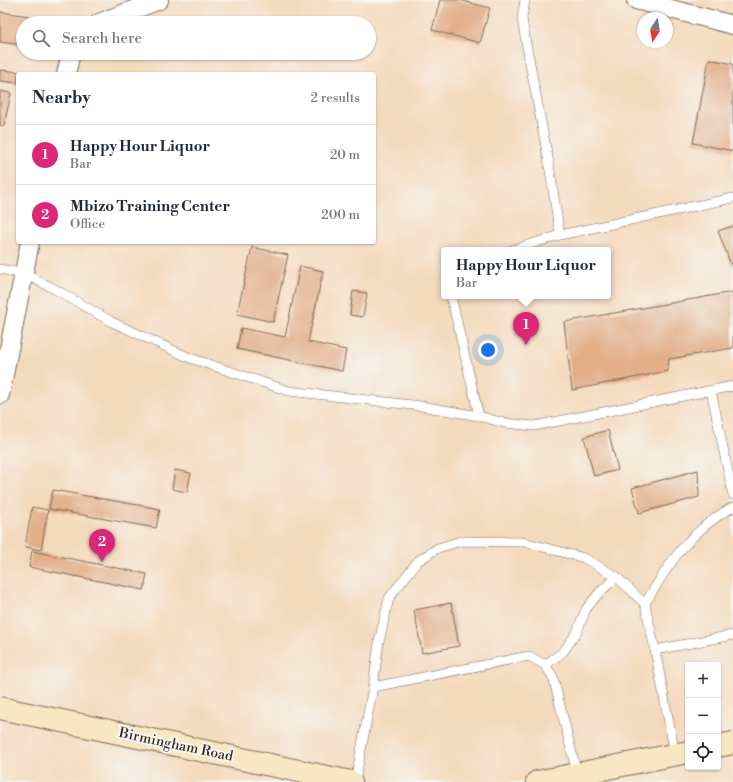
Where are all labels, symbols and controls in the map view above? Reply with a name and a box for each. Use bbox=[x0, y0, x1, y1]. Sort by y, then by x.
north arrow bbox=[637, 12, 673, 48]
search box bbox=[16, 16, 376, 60]
icon: search bbox=[30, 27, 52, 49]
text: Search here bbox=[62, 29, 142, 48]
text: Nearby bbox=[32, 87, 91, 109]
text: 2 results bbox=[311, 90, 360, 106]
text: Happy Hour Liquor bbox=[70, 137, 210, 156]
text: 1 bbox=[42, 147, 48, 163]
text: 20 m bbox=[330, 147, 360, 163]
text: Bar bbox=[70, 156, 91, 172]
text: Mbizo Training Center bbox=[70, 197, 230, 216]
text: 2 bbox=[41, 207, 49, 223]
text: 200 m bbox=[321, 207, 360, 223]
text: Office bbox=[70, 216, 105, 232]
popup bbox=[441, 247, 611, 299]
text: Happy Hour Liquor bbox=[456, 256, 596, 275]
text: Bar bbox=[456, 275, 477, 291]
pin: 1 bbox=[513, 312, 539, 345]
your location bbox=[478, 340, 498, 360]
pin: 2 bbox=[89, 529, 115, 562]
map controls bbox=[685, 662, 721, 770]
button: + bbox=[685, 662, 721, 698]
button: − bbox=[685, 698, 721, 734]
street label: Birmingham Road bbox=[116, 724, 235, 766]
button: locate bbox=[685, 734, 721, 770]

